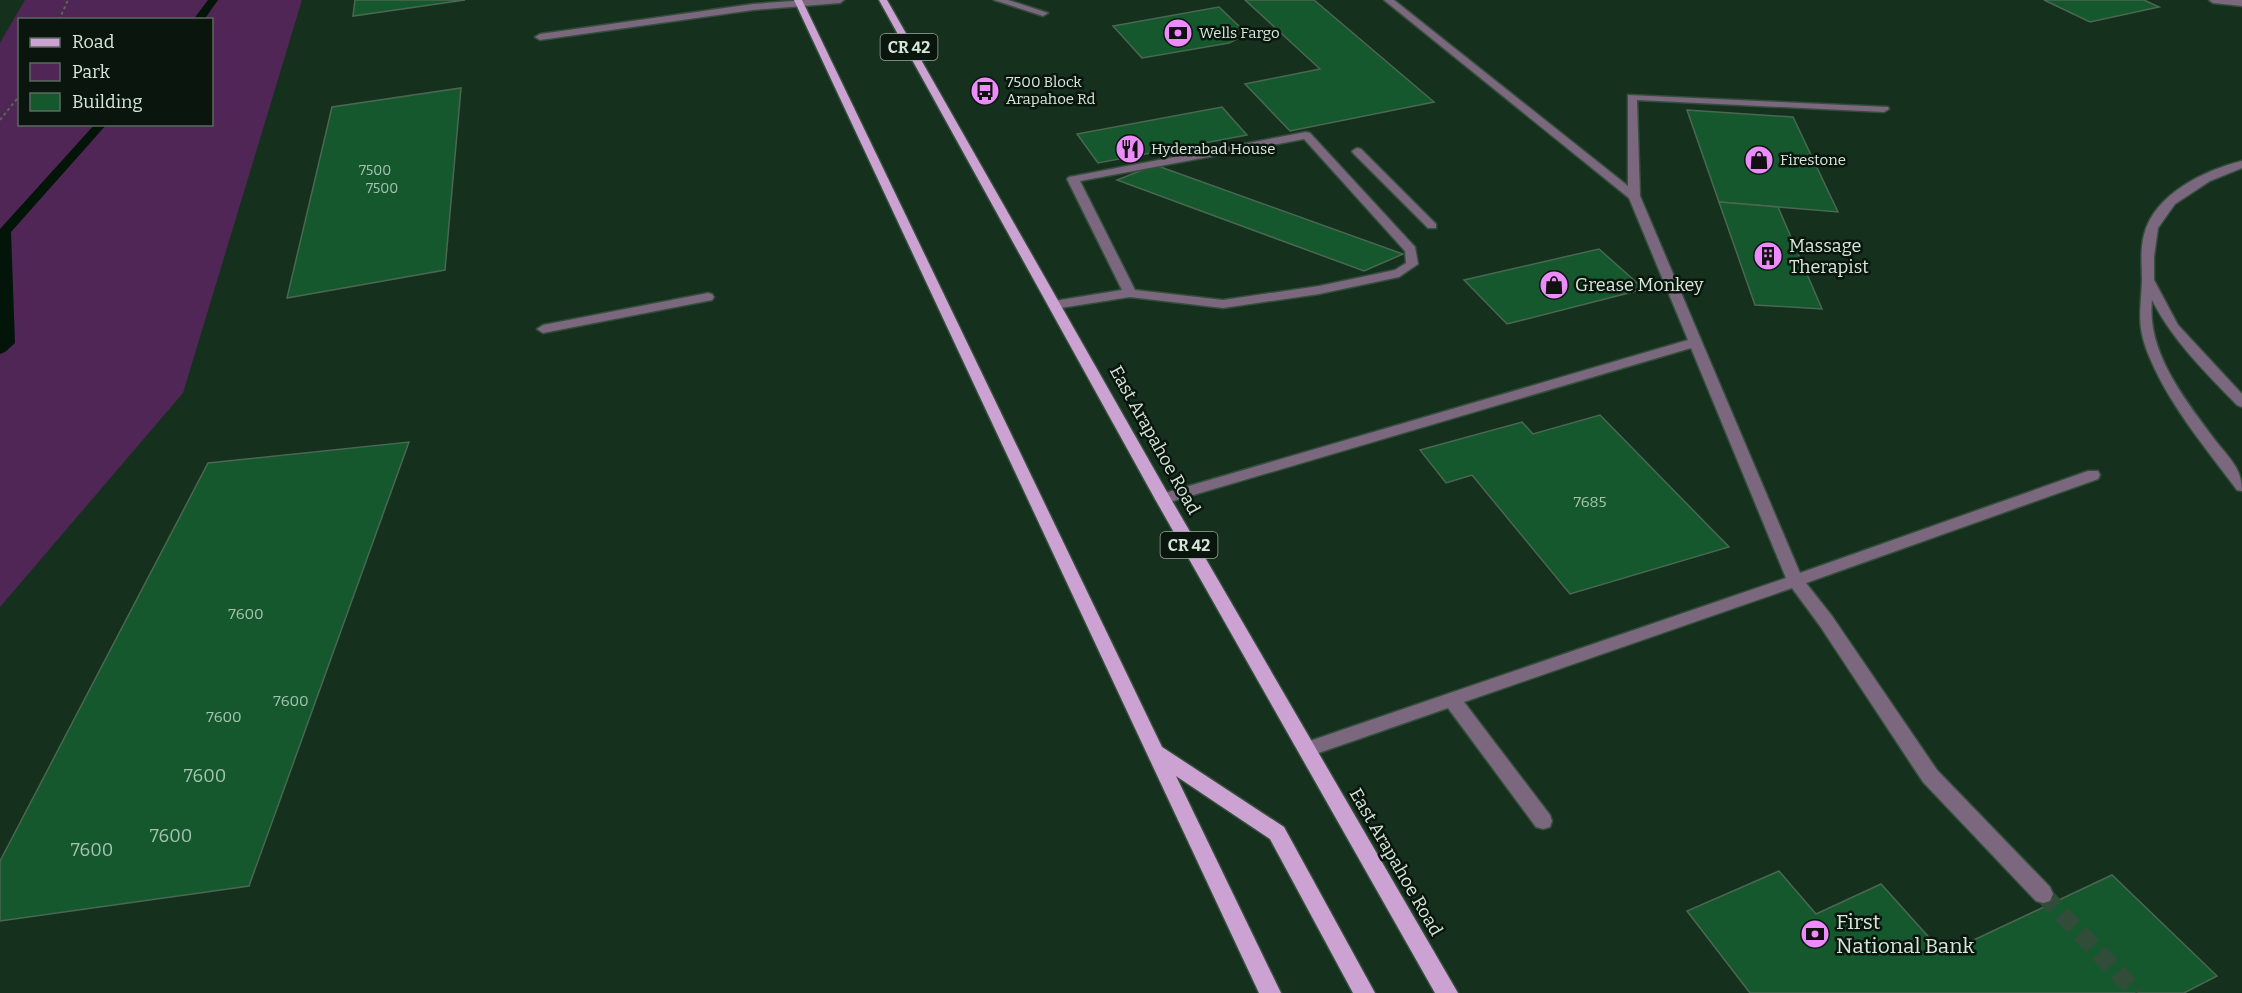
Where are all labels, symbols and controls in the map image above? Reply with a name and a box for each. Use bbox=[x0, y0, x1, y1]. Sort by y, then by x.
bank icon: Wells Fargo bbox=[1162, 17, 1194, 49]
legend bbox=[18, 18, 213, 126]
place label: Wells Fargo bbox=[1199, 24, 1280, 42]
text: Road bbox=[72, 31, 115, 53]
road number: CR 42 bbox=[880, 34, 938, 60]
text: Park bbox=[72, 61, 111, 83]
place label: 7500 Block Arapahoe Rd bbox=[1006, 73, 1096, 108]
bus stop icon: 7500 Block Arapahoe Rd bbox=[969, 75, 1001, 107]
text: Building bbox=[72, 91, 143, 113]
restaurant icon: Hyderabad House bbox=[1114, 133, 1146, 165]
place label: Hyderabad House bbox=[1151, 140, 1275, 158]
shop icon: Firestone bbox=[1743, 144, 1775, 176]
place label: Firestone bbox=[1780, 151, 1846, 169]
house number: 7500 bbox=[359, 162, 391, 179]
house number: 7500 bbox=[366, 180, 398, 197]
place label: Massage Therapist bbox=[1789, 235, 1869, 278]
building icon: Massage Therapist bbox=[1752, 240, 1784, 272]
shop icon: Grease Monkey bbox=[1538, 269, 1570, 301]
place label: Grease Monkey bbox=[1575, 274, 1704, 296]
street label: East Arapahoe Road bbox=[1105, 362, 1205, 519]
house number: 7685 bbox=[1573, 493, 1607, 511]
road number: CR 42 bbox=[1160, 532, 1218, 558]
house number: 7600 bbox=[228, 605, 264, 623]
house number: 7600 bbox=[273, 692, 309, 710]
house number: 7600 bbox=[206, 708, 242, 726]
house number: 7600 bbox=[184, 765, 226, 787]
street label: East Arapahoe Road bbox=[1345, 784, 1447, 940]
house number: 7600 bbox=[150, 825, 192, 847]
house number: 7600 bbox=[71, 839, 113, 861]
place label: First National Bank bbox=[1836, 909, 1975, 959]
bank icon: First National Bank bbox=[1799, 918, 1831, 950]

